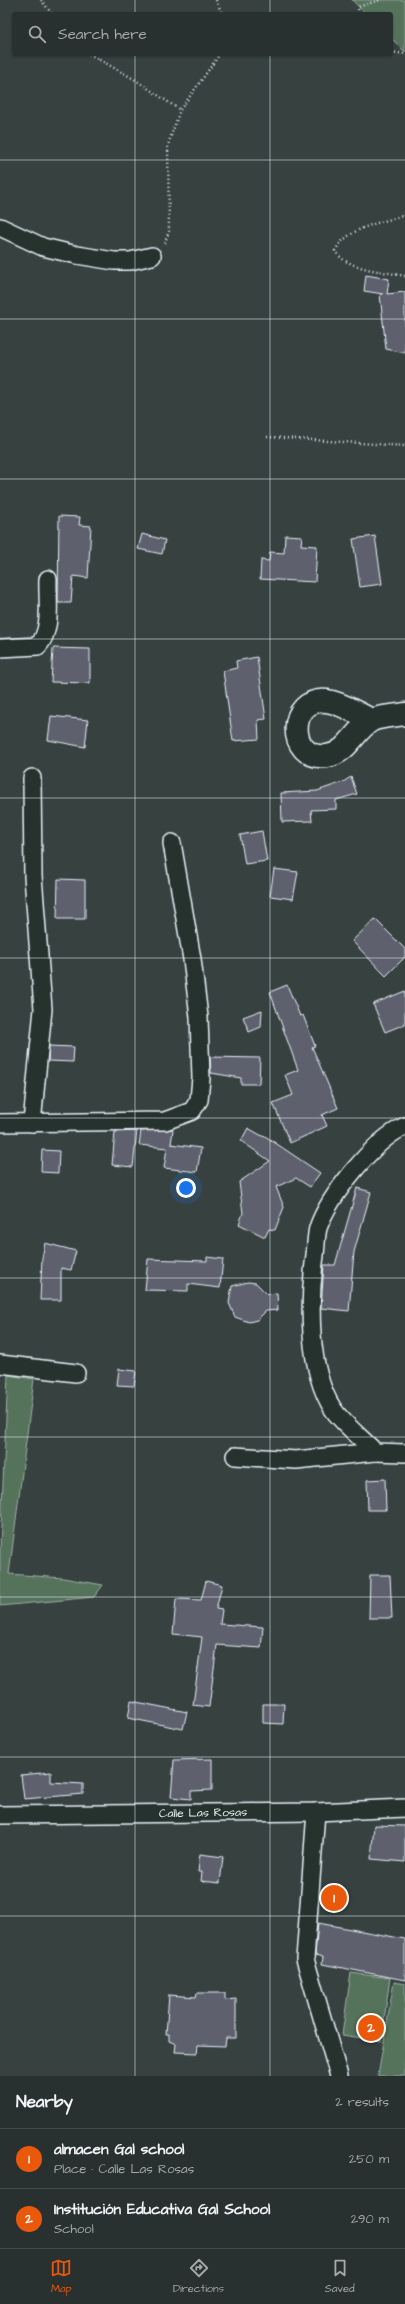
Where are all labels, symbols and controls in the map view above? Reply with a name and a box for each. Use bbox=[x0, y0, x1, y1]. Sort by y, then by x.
search box bbox=[12, 12, 393, 56]
icon: search bbox=[26, 23, 48, 45]
text: Search here bbox=[58, 24, 147, 45]
your location bbox=[176, 1178, 196, 1198]
street label: Calle Las Rosas bbox=[159, 1804, 247, 1822]
pin: 1 bbox=[321, 1883, 347, 1913]
pin: 2 bbox=[358, 2013, 384, 2043]
text: Nearby bbox=[16, 2090, 73, 2114]
text: 2 results bbox=[335, 2093, 389, 2111]
text: almacen Gal school bbox=[54, 2139, 184, 2160]
text: 1 bbox=[28, 2150, 30, 2168]
text: 250 m bbox=[349, 2150, 389, 2168]
text: Place · Calle Las Rosas bbox=[54, 2160, 194, 2178]
text: Institución Educativa Gal School bbox=[54, 2199, 270, 2220]
text: 2 bbox=[25, 2210, 33, 2228]
text: 290 m bbox=[351, 2210, 389, 2228]
text: School bbox=[54, 2220, 94, 2238]
tab: Map bbox=[50, 2257, 72, 2296]
tab: Directions bbox=[173, 2257, 224, 2296]
tab: Saved bbox=[325, 2257, 355, 2296]

